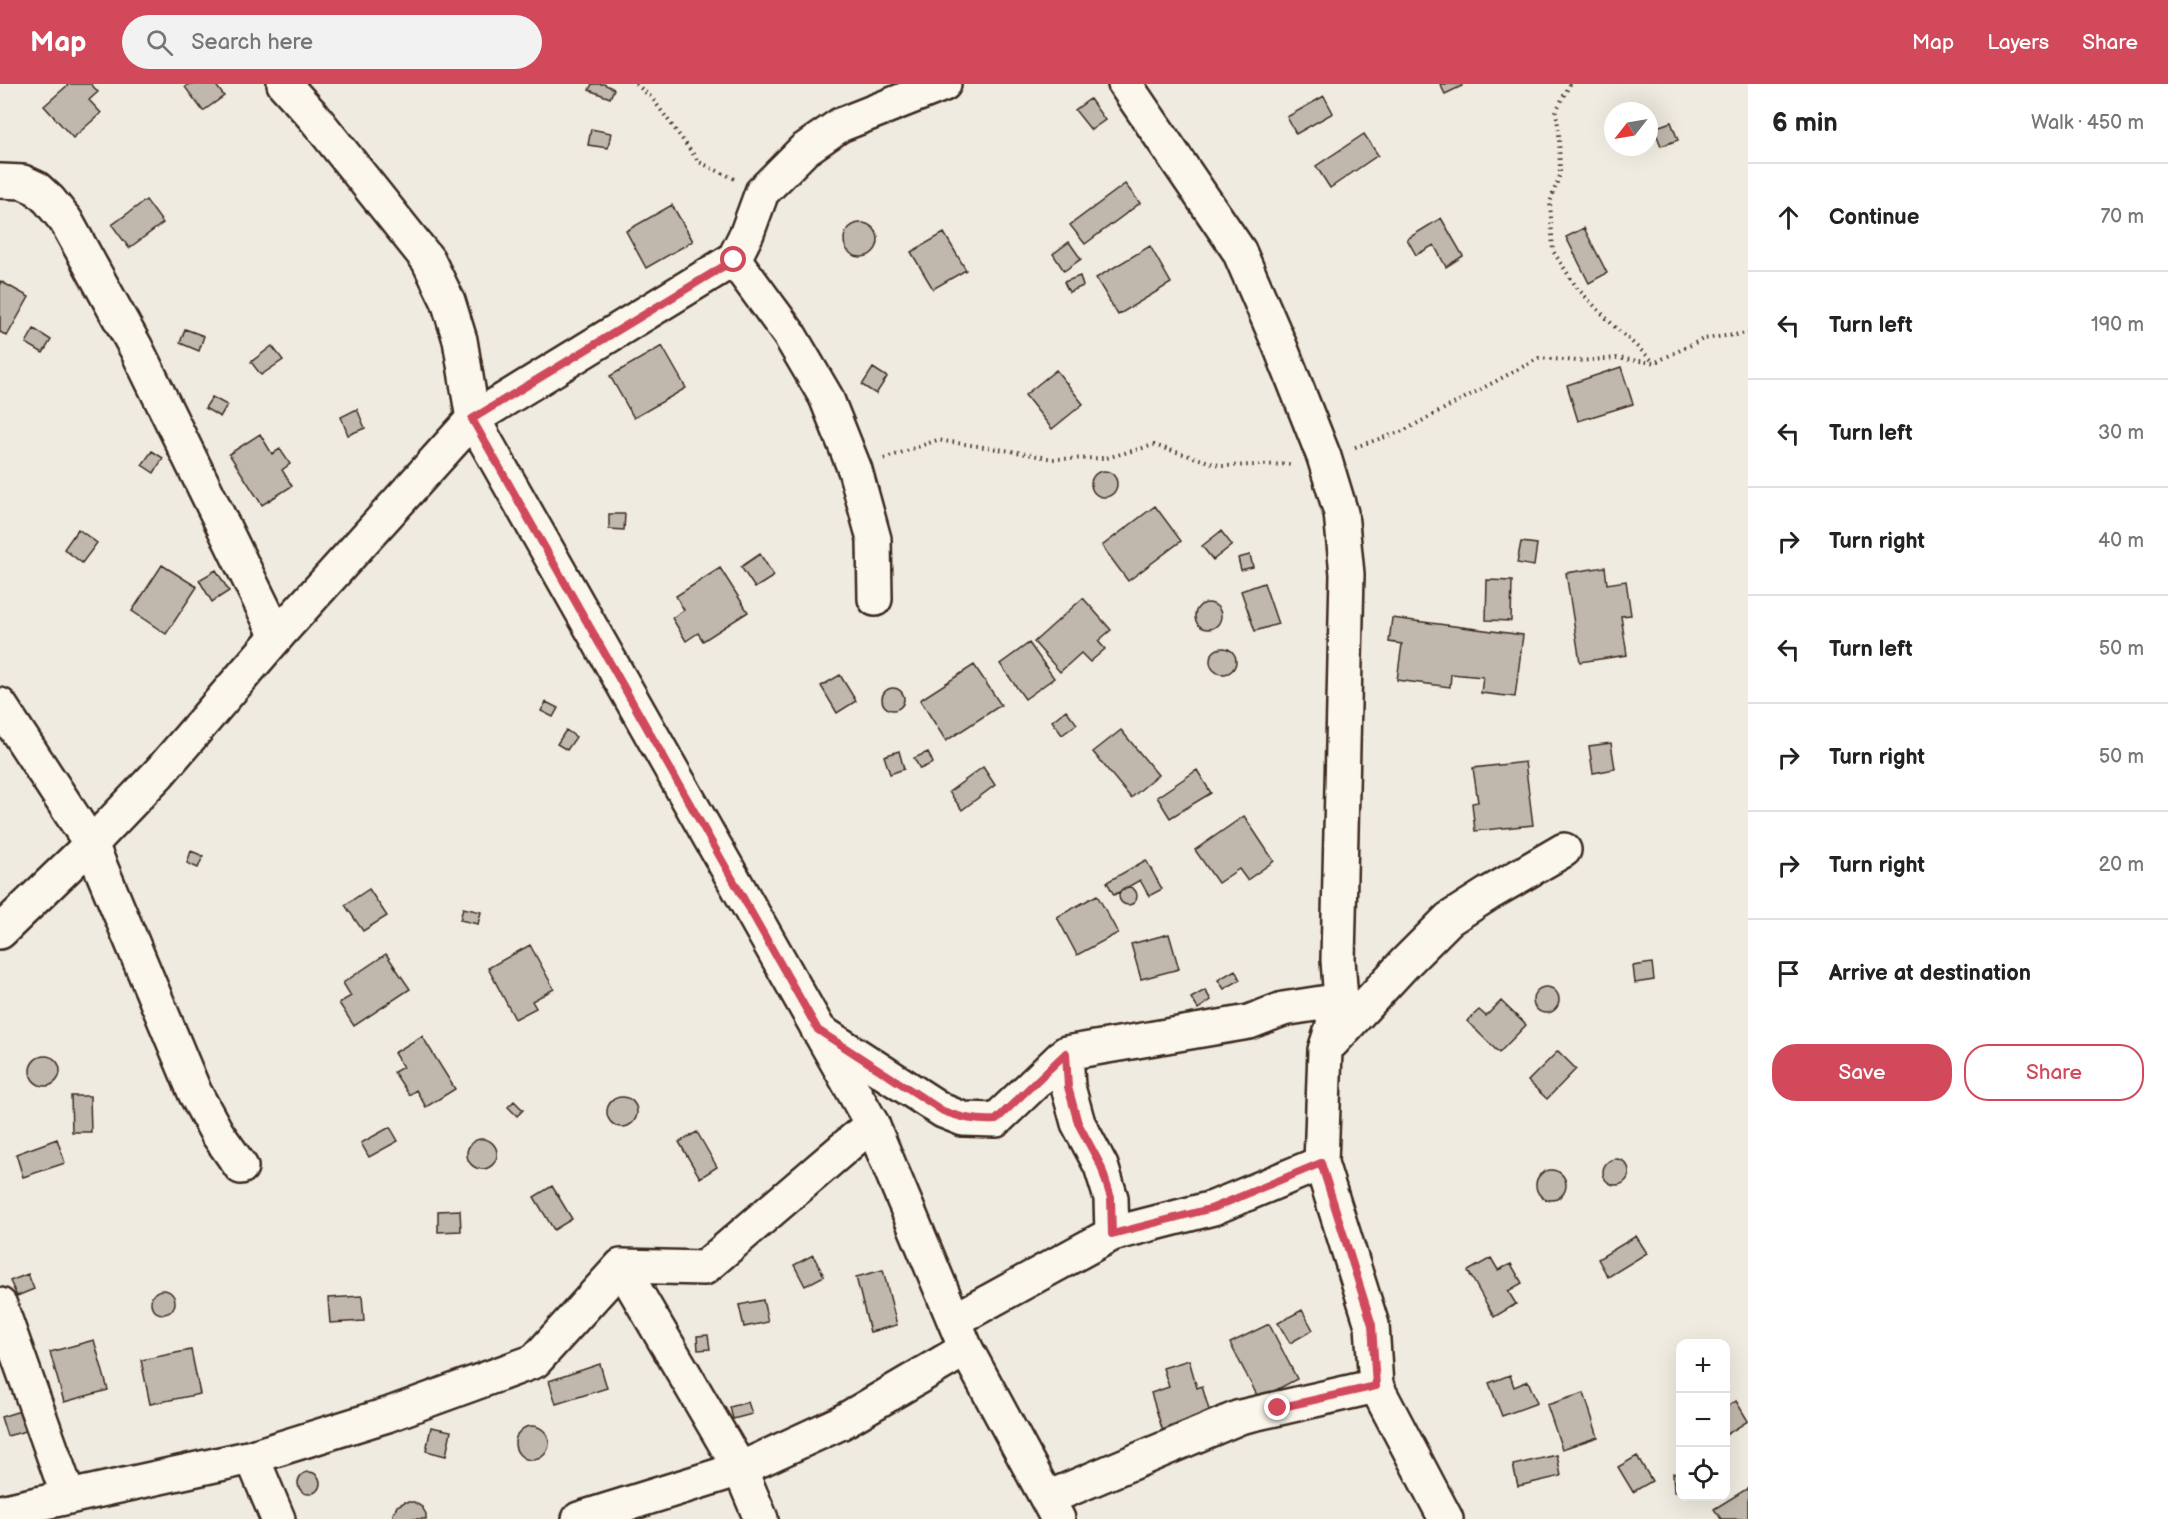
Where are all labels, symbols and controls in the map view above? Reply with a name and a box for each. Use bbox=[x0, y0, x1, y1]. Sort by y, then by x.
search box bbox=[122, 15, 542, 69]
text: Map bbox=[30, 26, 86, 59]
icon: search bbox=[143, 26, 176, 59]
text: Search here bbox=[191, 29, 313, 56]
text: Map bbox=[1912, 30, 1954, 55]
text: Layers bbox=[1987, 30, 2049, 55]
text: Share bbox=[2082, 30, 2138, 55]
north arrow bbox=[1604, 102, 1658, 156]
text: 6 min bbox=[1772, 108, 1838, 139]
text: Walk · 450 m bbox=[2031, 111, 2144, 135]
icon: ahead bbox=[1772, 201, 1805, 234]
text: Continue bbox=[1829, 204, 1919, 231]
text: 70 m bbox=[2100, 205, 2144, 229]
route start bbox=[720, 246, 746, 272]
icon: left bbox=[1772, 309, 1805, 342]
text: Turn left bbox=[1829, 312, 1913, 339]
text: 190 m bbox=[2091, 313, 2144, 337]
icon: left bbox=[1772, 417, 1805, 450]
text: Turn left bbox=[1829, 420, 1913, 447]
text: 30 m bbox=[2098, 421, 2144, 445]
icon: right bbox=[1772, 525, 1805, 558]
text: Turn right bbox=[1829, 528, 1925, 555]
text: 40 m bbox=[2098, 529, 2144, 553]
icon: left bbox=[1772, 633, 1805, 666]
text: Turn left bbox=[1829, 636, 1913, 663]
text: 50 m bbox=[2099, 637, 2144, 661]
icon: right bbox=[1772, 741, 1805, 774]
text: Turn right bbox=[1829, 744, 1925, 771]
text: 50 m bbox=[2099, 745, 2144, 769]
icon: right bbox=[1772, 849, 1805, 882]
text: Turn right bbox=[1829, 852, 1925, 879]
text: 20 m bbox=[2099, 853, 2144, 877]
icon: arrive bbox=[1772, 957, 1805, 990]
text: Arrive at destination bbox=[1829, 960, 2031, 987]
button: Save bbox=[1772, 1044, 1952, 1101]
button: Share bbox=[1964, 1044, 2144, 1101]
map controls bbox=[1676, 1339, 1730, 1501]
button: + bbox=[1676, 1339, 1730, 1393]
button: − bbox=[1676, 1393, 1730, 1447]
route end bbox=[1264, 1394, 1290, 1420]
button: locate bbox=[1676, 1447, 1730, 1501]

